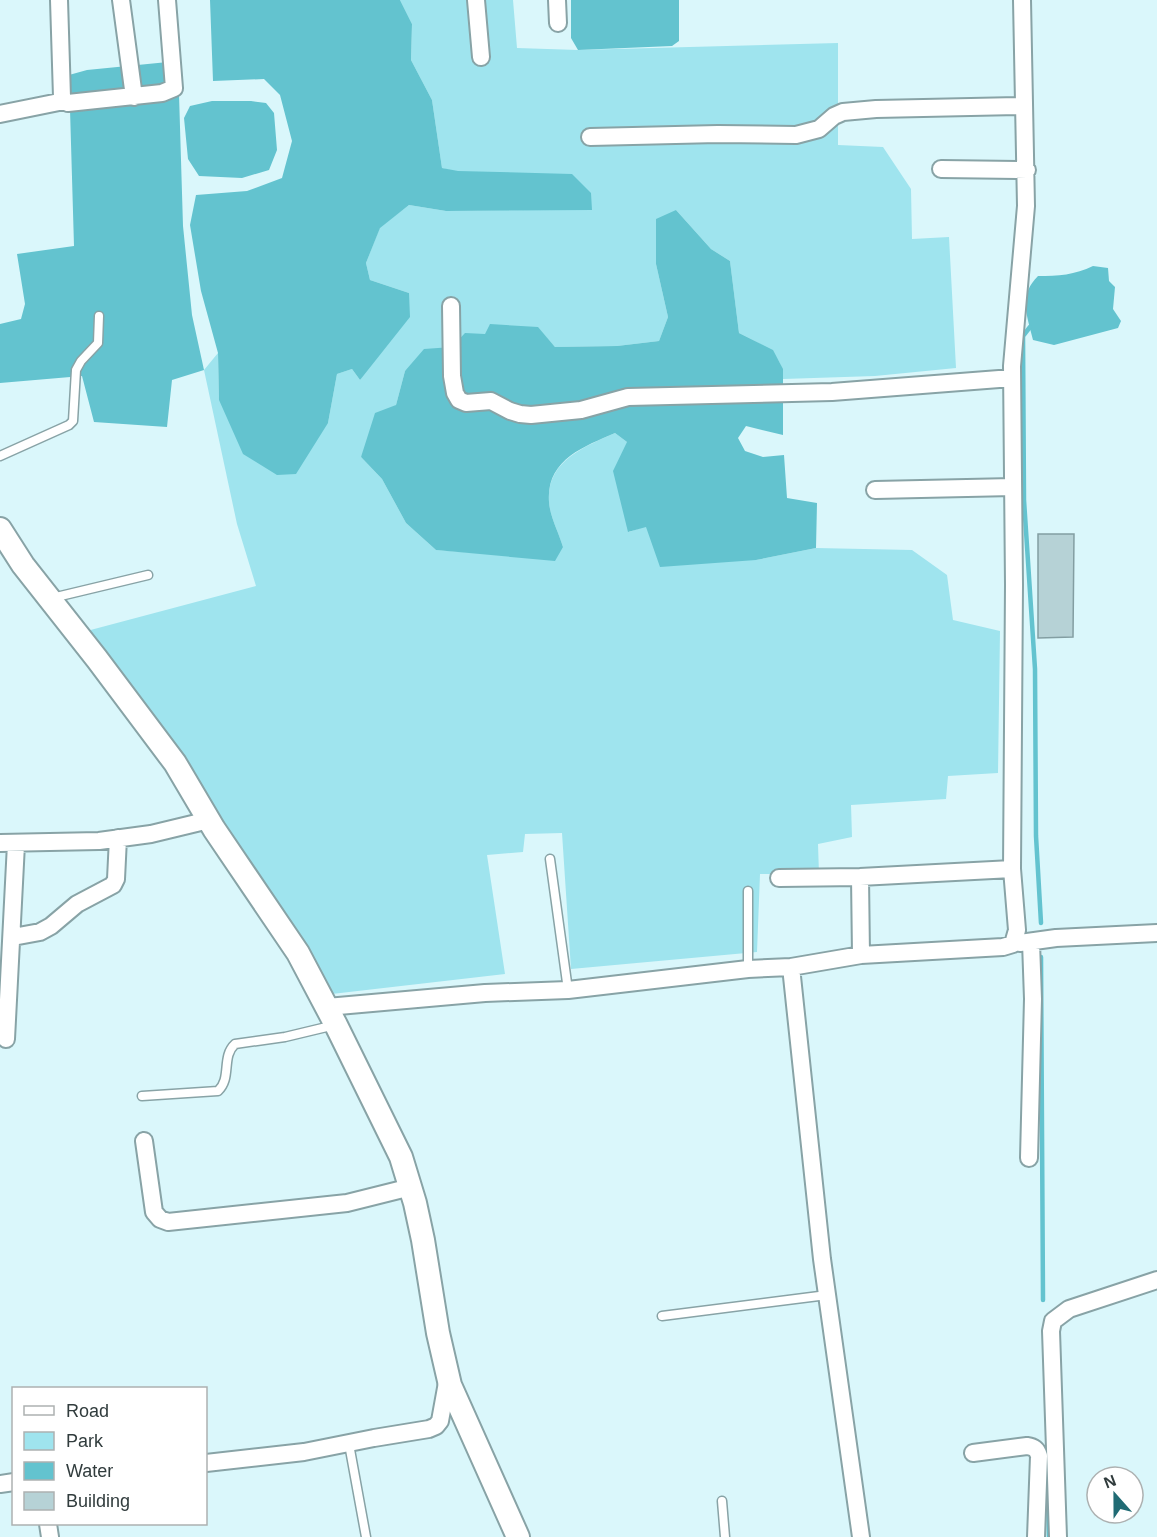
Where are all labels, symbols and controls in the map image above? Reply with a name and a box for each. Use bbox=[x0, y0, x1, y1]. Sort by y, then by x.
legend bbox=[12, 1387, 207, 1525]
text: Road bbox=[66, 1401, 109, 1421]
text: Park bbox=[66, 1431, 104, 1451]
text: Water bbox=[66, 1461, 113, 1481]
north arrow bbox=[1085, 1465, 1145, 1525]
text: N bbox=[1101, 1471, 1118, 1491]
text: Building bbox=[66, 1491, 130, 1511]

